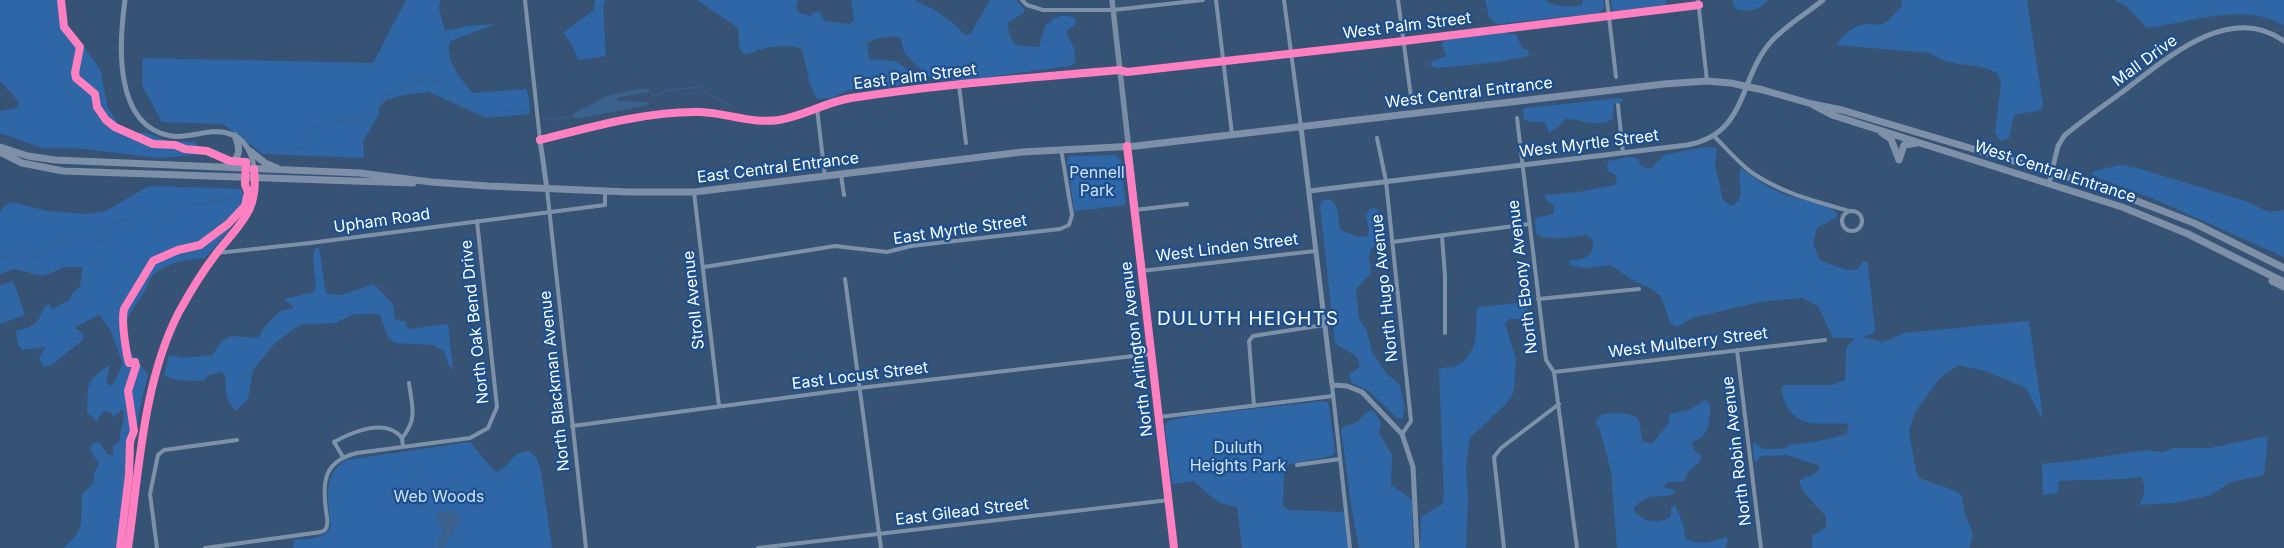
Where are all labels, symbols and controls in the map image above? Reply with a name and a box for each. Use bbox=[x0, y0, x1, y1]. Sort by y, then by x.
street label: West Palm Street bbox=[1342, 9, 1472, 43]
street label: Mall Drive bbox=[2109, 31, 2181, 91]
street label: East Palm Street bbox=[853, 60, 977, 94]
street label: West Central Entrance bbox=[1384, 73, 1554, 113]
street label: West Myrtle Street bbox=[1518, 126, 1660, 162]
street label: West Central Entrance bbox=[1972, 137, 2138, 207]
street label: East Central Entrance bbox=[696, 149, 860, 187]
park label: Pennell Park bbox=[1069, 163, 1125, 201]
street label: North Ebony Avenue bbox=[1504, 199, 1542, 355]
street label: Upham Road bbox=[333, 205, 431, 237]
street label: East Myrtle Street bbox=[892, 211, 1028, 249]
street label: North Hugo Avenue bbox=[1368, 213, 1402, 363]
street label: West Linden Street bbox=[1155, 230, 1299, 266]
street label: North Oak Bend Drive bbox=[457, 239, 493, 405]
street label: Stroll Avenue bbox=[679, 250, 709, 350]
street label: North Arlington Avenue bbox=[1117, 260, 1157, 438]
street label: North Blackman Avenue bbox=[536, 290, 574, 472]
district label: DULUTH HEIGHTS bbox=[1155, 308, 1341, 330]
street label: West Mulberry Street bbox=[1607, 324, 1769, 362]
street label: East Locust Street bbox=[791, 358, 929, 394]
street label: North Robin Avenue bbox=[1718, 375, 1756, 527]
park label: Duluth Heights Park bbox=[1190, 438, 1286, 476]
park label: Web Woods bbox=[394, 487, 484, 507]
street label: East Gilead Street bbox=[894, 494, 1030, 530]

